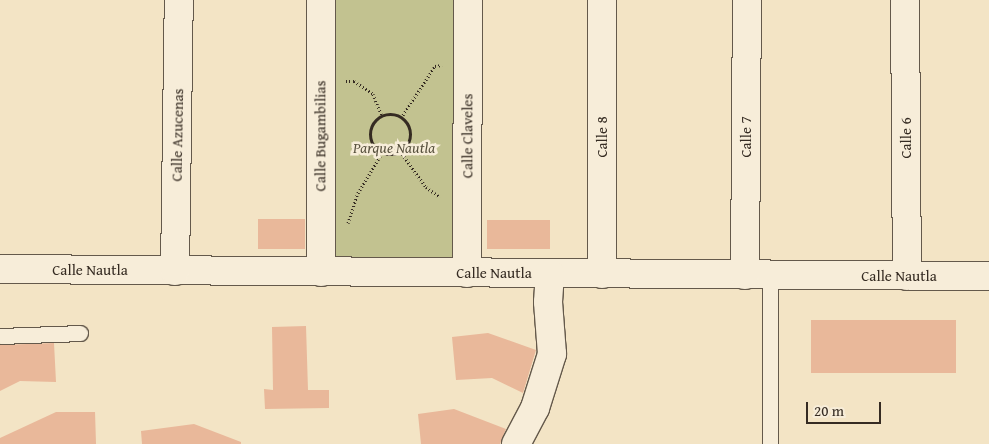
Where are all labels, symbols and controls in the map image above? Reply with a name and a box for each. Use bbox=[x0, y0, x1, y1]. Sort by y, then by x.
street label: Calle Bugambilias bbox=[311, 81, 329, 191]
street label: Calle Azucenas bbox=[167, 88, 187, 182]
street label: Calle Claveles bbox=[458, 94, 476, 178]
street label: Calle 8 bbox=[593, 116, 611, 158]
street label: Calle 7 bbox=[737, 116, 755, 158]
street label: Calle 6 bbox=[897, 117, 915, 159]
park label: Parque Nautla bbox=[353, 139, 435, 157]
street label: Calle Nautla bbox=[52, 261, 128, 279]
street label: Calle Nautla bbox=[456, 264, 532, 282]
street label: Calle Nautla bbox=[861, 267, 937, 285]
scale bar bbox=[809, 392, 884, 424]
text: 20 m bbox=[814, 400, 844, 421]

